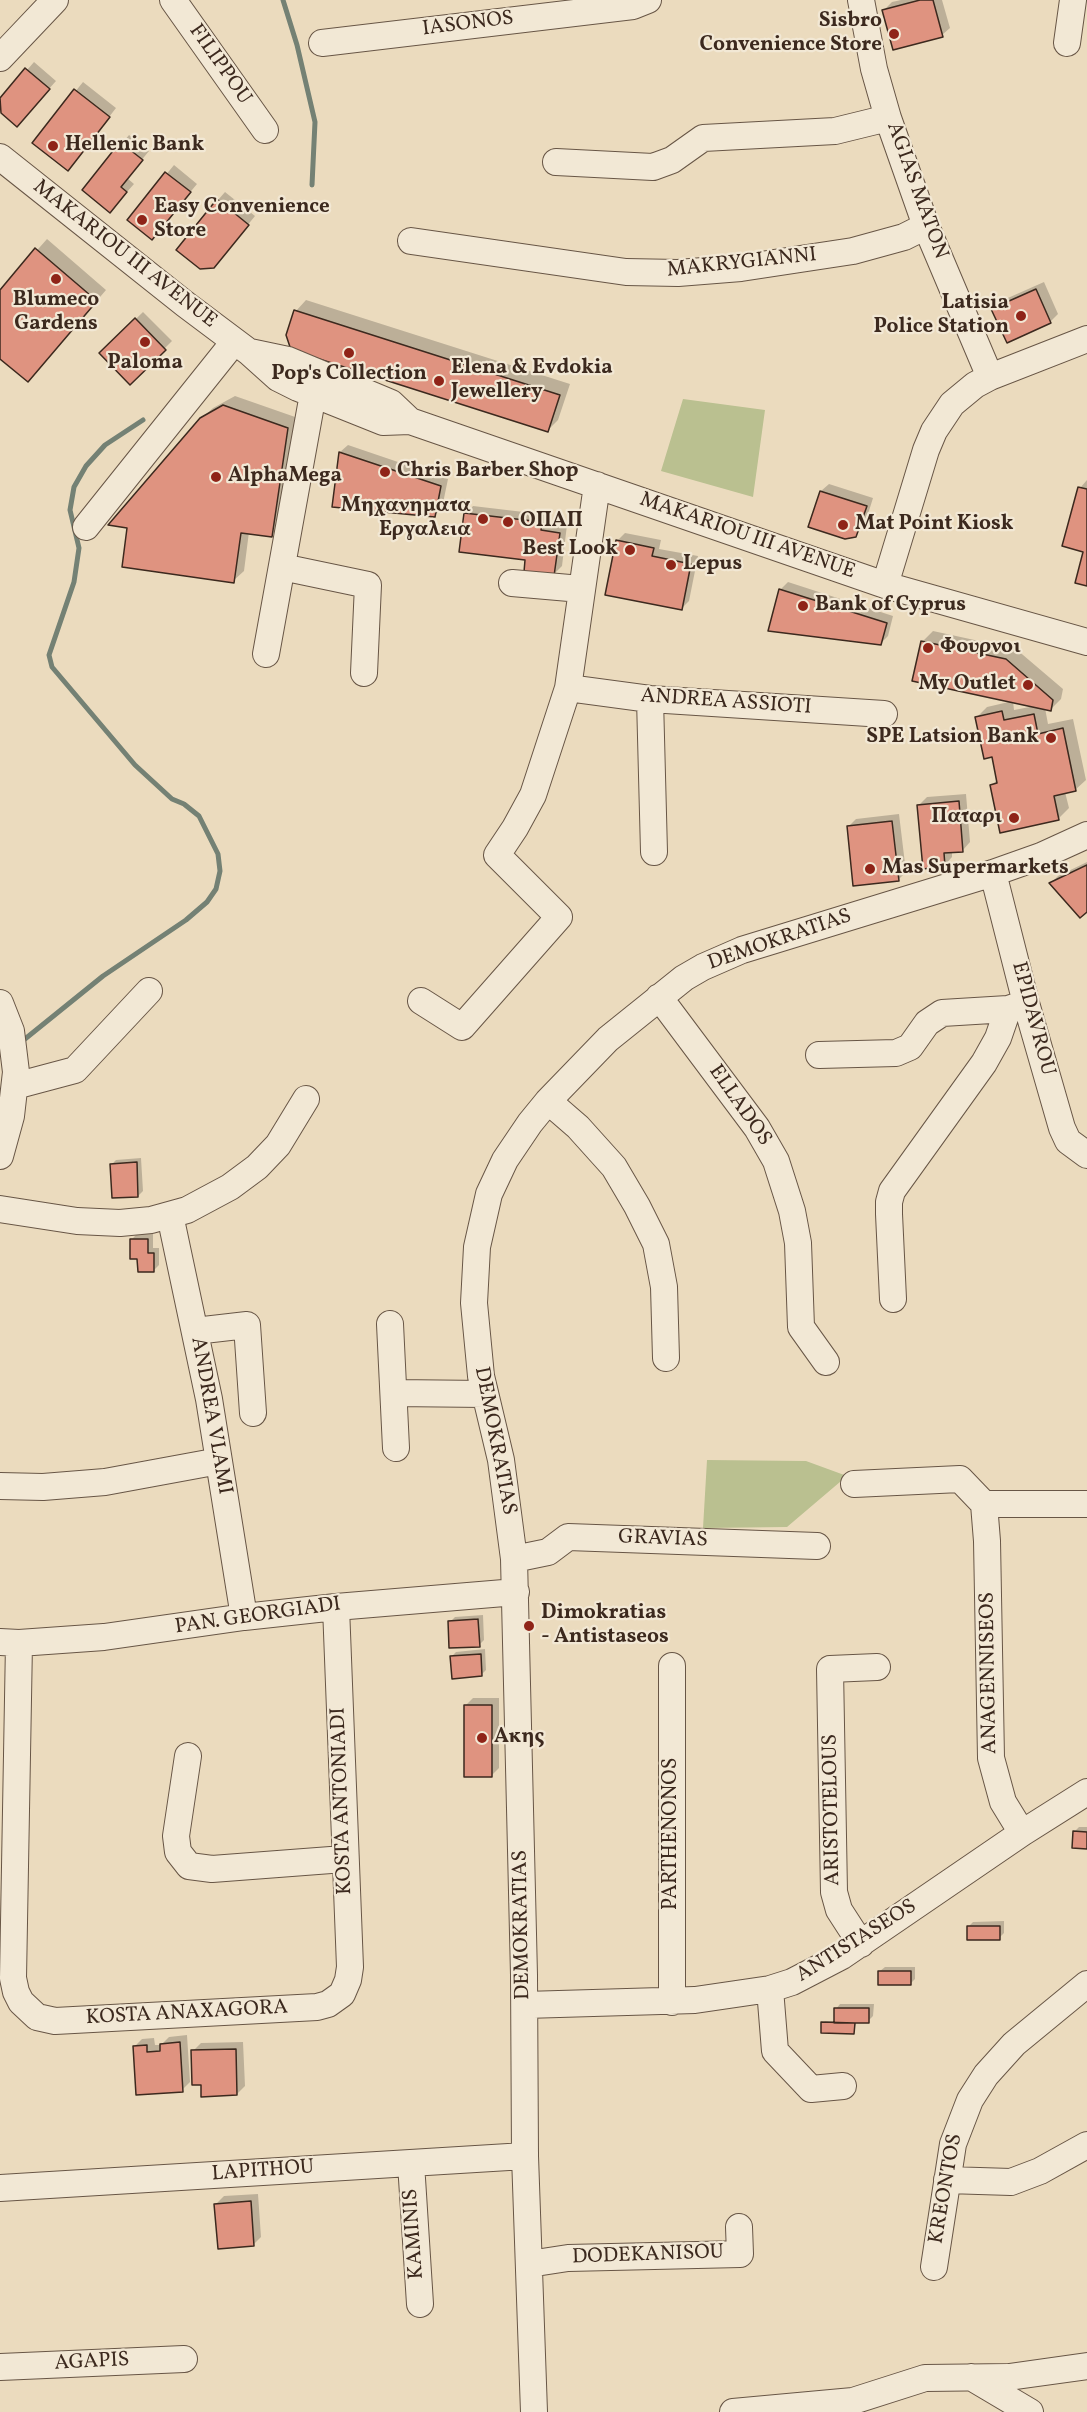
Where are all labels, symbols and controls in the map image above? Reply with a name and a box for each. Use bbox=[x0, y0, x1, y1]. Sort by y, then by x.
street label: IASONOS bbox=[421, 7, 515, 43]
place label: Sisbro Convenience Store bbox=[700, 9, 882, 59]
street label: FILIPPOU bbox=[182, 20, 256, 110]
marker: Sisbro Convenience Store bbox=[887, 27, 901, 41]
street label: AGIAS MATON bbox=[880, 119, 952, 263]
place label: Hellenic Bank bbox=[65, 133, 204, 159]
marker: Hellenic Bank bbox=[46, 139, 60, 153]
street label: MAKARIOU III AVENUE bbox=[27, 175, 221, 335]
place label: Easy Convenience Store bbox=[154, 195, 330, 245]
marker: Easy Convenience Store bbox=[135, 213, 149, 227]
street label: MAKRYGIANNI bbox=[666, 244, 818, 284]
marker: Blumeco Gardens bbox=[49, 272, 63, 286]
place label: Blumeco Gardens bbox=[13, 288, 99, 338]
place label: Latisia Police Station bbox=[874, 291, 1009, 341]
marker: Latisia Police Station bbox=[1014, 309, 1028, 323]
marker: Paloma bbox=[138, 335, 152, 349]
marker: Pop's Collection bbox=[342, 346, 356, 360]
place label: Paloma bbox=[107, 351, 183, 377]
place label: Elena & Evdokia Jewellery bbox=[451, 356, 613, 406]
place label: Pop's Collection bbox=[271, 362, 427, 388]
marker: Elena & Evdokia Jewellery bbox=[432, 374, 446, 388]
place label: Chris Barber Shop bbox=[397, 459, 579, 485]
place label: AlphaMega bbox=[228, 464, 342, 490]
marker: Chris Barber Shop bbox=[378, 465, 392, 479]
marker: AlphaMega bbox=[209, 470, 223, 484]
street label: MAKARIOU III AVENUE bbox=[636, 488, 858, 586]
place label: Μηχανηματα Εργαλεια bbox=[341, 494, 471, 544]
place label: ΟΠΑΠ bbox=[520, 509, 583, 535]
marker: Μηχανηματα Εργαλεια bbox=[476, 512, 490, 526]
place label: Mat Point Kiosk bbox=[855, 512, 1013, 538]
marker: ΟΠΑΠ bbox=[501, 515, 515, 529]
marker: Mat Point Kiosk bbox=[836, 518, 850, 532]
place label: Best Look bbox=[522, 537, 618, 563]
marker: Best Look bbox=[623, 543, 637, 557]
place label: Lepus bbox=[683, 552, 742, 578]
marker: Lepus bbox=[664, 558, 678, 572]
place label: Bank of Cyprus bbox=[815, 593, 966, 619]
marker: Bank of Cyprus bbox=[796, 599, 810, 613]
place label: Φουρνοι bbox=[940, 635, 1021, 661]
marker: Φουρνοι bbox=[921, 641, 935, 655]
place label: My Outlet bbox=[919, 672, 1016, 698]
marker: My Outlet bbox=[1021, 678, 1035, 692]
street label: ANDREA ASSIOTI bbox=[640, 684, 812, 722]
place label: SPE Latsion Bank bbox=[866, 725, 1039, 751]
marker: SPE Latsion Bank bbox=[1044, 731, 1058, 745]
place label: Παταρι bbox=[931, 805, 1002, 831]
marker: Παταρι bbox=[1007, 811, 1021, 825]
place label: Mas Supermarkets bbox=[882, 856, 1069, 882]
marker: Mas Supermarkets bbox=[863, 862, 877, 876]
street label: DEMOKRATIAS bbox=[705, 905, 855, 977]
street label: EPIDAVROU bbox=[1005, 959, 1059, 1079]
street label: ELLADOS bbox=[702, 1061, 776, 1151]
street label: ANDREA VLAMI bbox=[184, 1335, 236, 1497]
street label: DEMOKRATIAS bbox=[467, 1365, 521, 1517]
street label: GRAVIAS bbox=[618, 1526, 708, 1554]
street label: ANAGENNISEOS bbox=[976, 1592, 1004, 1754]
street label: PAN. GEORGIADI bbox=[173, 1593, 343, 1641]
place label: Dimokratias - Antistaseos bbox=[541, 1601, 669, 1651]
marker: Dimokratias - Antistaseos bbox=[522, 1619, 536, 1633]
street label: KOSTA ANTONIADI bbox=[327, 1707, 359, 1895]
place label: Ακης bbox=[494, 1725, 544, 1751]
marker: Ακης bbox=[475, 1731, 489, 1745]
street label: ARISTOTELOUS bbox=[819, 1734, 847, 1886]
street label: PARTHENONOS bbox=[659, 1758, 685, 1910]
street label: DEMOKRATIAS bbox=[509, 1850, 537, 2000]
street label: ANTISTASEOS bbox=[792, 1895, 922, 1989]
street label: KOSTA ANAXAGORA bbox=[85, 1996, 289, 2032]
street label: KREONTOS bbox=[925, 2132, 969, 2246]
street label: LAPITHOU bbox=[211, 2156, 315, 2188]
street label: KAMINIS bbox=[399, 2188, 431, 2280]
street label: DODEKANISOU bbox=[572, 2241, 724, 2271]
street label: AGAPIS bbox=[54, 2348, 130, 2378]

